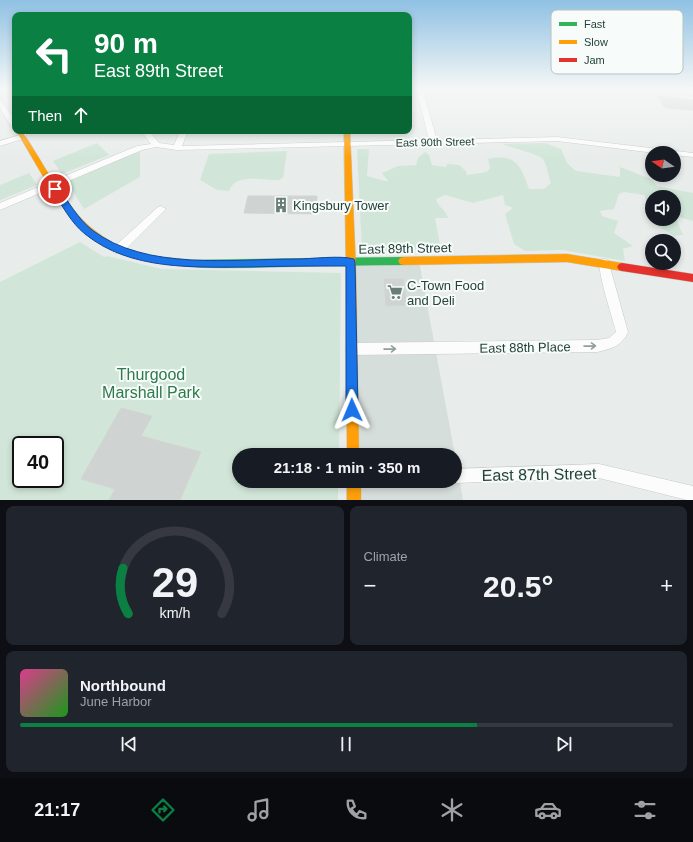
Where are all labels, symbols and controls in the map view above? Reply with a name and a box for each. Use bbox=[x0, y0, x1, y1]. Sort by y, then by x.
legend bbox=[551, 10, 683, 74]
text: Fast bbox=[584, 18, 605, 30]
icon: left bbox=[28, 28, 80, 80]
text: 90 m bbox=[94, 28, 158, 59]
text: Slow bbox=[584, 36, 608, 48]
text: Jam bbox=[584, 54, 605, 66]
text: East 89th Street bbox=[94, 61, 223, 81]
icon: ahead bbox=[70, 104, 92, 126]
text: Then bbox=[28, 107, 62, 124]
street label: East 90th Street bbox=[395, 135, 475, 149]
north arrow bbox=[645, 146, 681, 182]
map controls bbox=[645, 146, 681, 270]
pin bbox=[38, 172, 72, 206]
icon: arrive bbox=[44, 178, 66, 200]
button: sound bbox=[645, 190, 681, 226]
building icon: Kingsbury Tower bbox=[272, 196, 290, 214]
place label: Kingsbury Tower bbox=[293, 198, 390, 213]
button: search bbox=[645, 234, 681, 270]
street label: East 89th Street bbox=[358, 240, 452, 257]
place label: C-Town Food and Deli bbox=[407, 278, 484, 308]
supermarket icon: C-Town Food and Deli bbox=[386, 283, 404, 301]
street label: East 88th Place bbox=[479, 339, 571, 356]
one-way arrow bbox=[583, 342, 596, 350]
one-way arrow bbox=[383, 345, 396, 353]
park label: Thurgood Marshall Park bbox=[102, 366, 201, 401]
position arrow bbox=[331, 389, 373, 431]
speed limit sign: 40 bbox=[12, 436, 64, 488]
text: 21:18 · 1 min · 350 m bbox=[274, 459, 420, 476]
street label: East 87th Street bbox=[482, 465, 597, 484]
text: Climate bbox=[364, 549, 408, 564]
text: 29 bbox=[152, 558, 198, 605]
text: 20.5° bbox=[483, 570, 553, 603]
text: − bbox=[364, 573, 376, 598]
text: + bbox=[660, 573, 673, 598]
text: km/h bbox=[159, 604, 190, 620]
text: Northbound bbox=[80, 677, 166, 694]
text: June Harbor bbox=[80, 694, 152, 709]
icon: previous bbox=[118, 733, 140, 755]
icon: pause bbox=[335, 733, 357, 755]
icon: next bbox=[553, 733, 575, 755]
icon: directions bbox=[149, 796, 177, 824]
icon: music bbox=[245, 796, 273, 824]
icon: phone bbox=[342, 796, 370, 824]
icon: climate bbox=[438, 796, 466, 824]
icon: car bbox=[534, 796, 562, 824]
icon: filters bbox=[631, 796, 659, 824]
text: 21:17 bbox=[34, 800, 80, 820]

